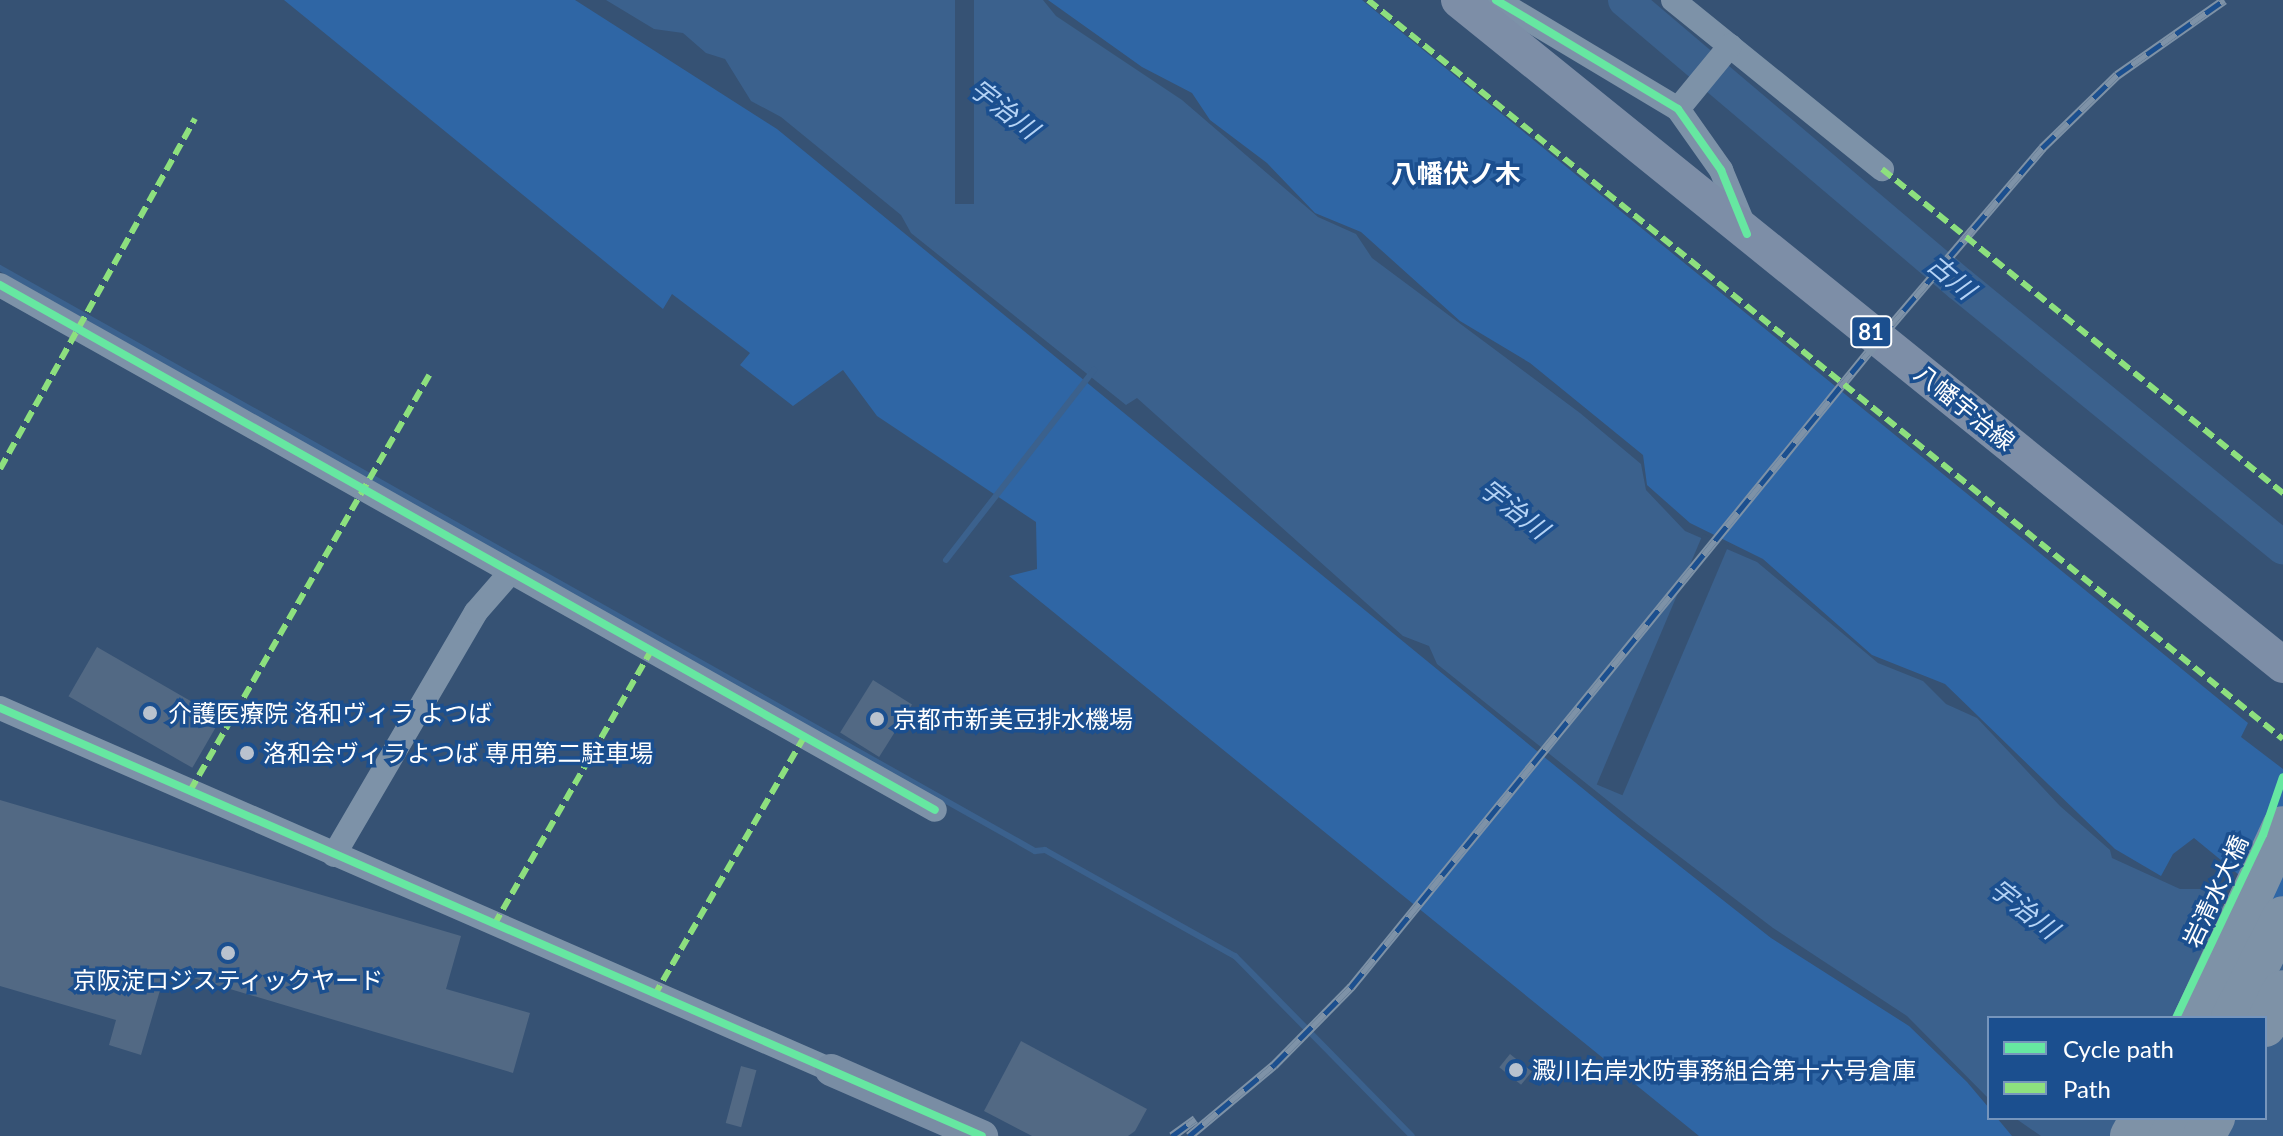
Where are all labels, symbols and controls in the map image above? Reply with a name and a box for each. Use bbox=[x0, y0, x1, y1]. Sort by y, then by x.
water label: 宇治川 bbox=[964, 73, 1044, 145]
district label: 八幡伏ノ木 bbox=[1391, 158, 1521, 190]
water label: 古川 bbox=[1921, 248, 1981, 306]
road number: 81 bbox=[1849, 314, 1893, 350]
street label: 八幡宇治線 bbox=[1909, 358, 2021, 456]
water label: 宇治川 bbox=[1474, 473, 1554, 545]
place label: 介護医療院 洛和ヴィラ よつば bbox=[168, 699, 492, 727]
marker: 介護医療院 洛和ヴィラ よつば bbox=[139, 702, 161, 724]
place label: 京都市新美豆排水機場 bbox=[893, 705, 1133, 733]
marker: 京都市新美豆排水機場 bbox=[868, 710, 886, 728]
place label: 洛和会ヴィラよつば 専用第二駐車場 bbox=[263, 739, 653, 767]
marker: 洛和会ヴィラよつば 専用第二駐車場 bbox=[238, 744, 256, 762]
street label: 岩清水大橋 bbox=[2177, 831, 2253, 951]
water label: 宇治川 bbox=[1984, 873, 2064, 945]
marker: 京阪淀ロジスティックヤード bbox=[219, 944, 237, 962]
place label: 京阪淀ロジスティックヤード bbox=[72, 966, 384, 994]
legend bbox=[1987, 1016, 2267, 1120]
text: Cycle path bbox=[2063, 1034, 2174, 1063]
place label: 澱川右岸水防事務組合第十六号倉庫 bbox=[1532, 1056, 1916, 1084]
marker: 澱川右岸水防事務組合第十六号倉庫 bbox=[1507, 1061, 1525, 1079]
text: Path bbox=[2063, 1074, 2111, 1103]

